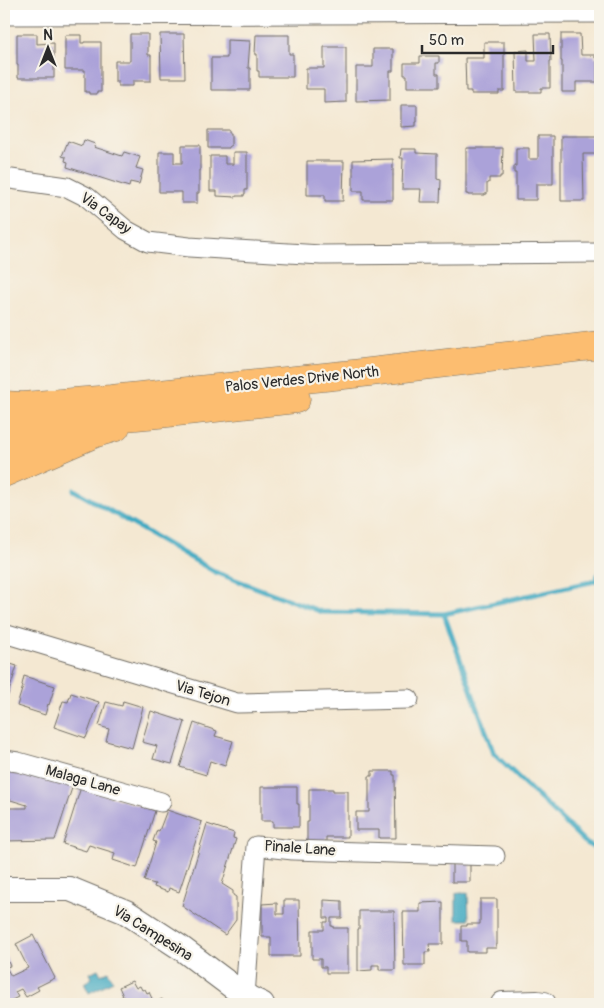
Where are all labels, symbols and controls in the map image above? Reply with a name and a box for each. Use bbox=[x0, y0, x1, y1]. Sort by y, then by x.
north arrow bbox=[22, 22, 72, 72]
scale bar bbox=[422, 22, 553, 54]
text: N bbox=[43, 27, 53, 44]
text: 50 m bbox=[429, 31, 464, 50]
street label: Via Capay bbox=[76, 189, 135, 239]
street label: Palos Verdes Drive North bbox=[224, 362, 380, 397]
street label: Via Tejon bbox=[173, 676, 233, 711]
street label: Malaga Lane bbox=[43, 761, 123, 800]
street label: Pinale Lane bbox=[264, 837, 337, 861]
street label: Via Campesina bbox=[109, 901, 196, 965]

